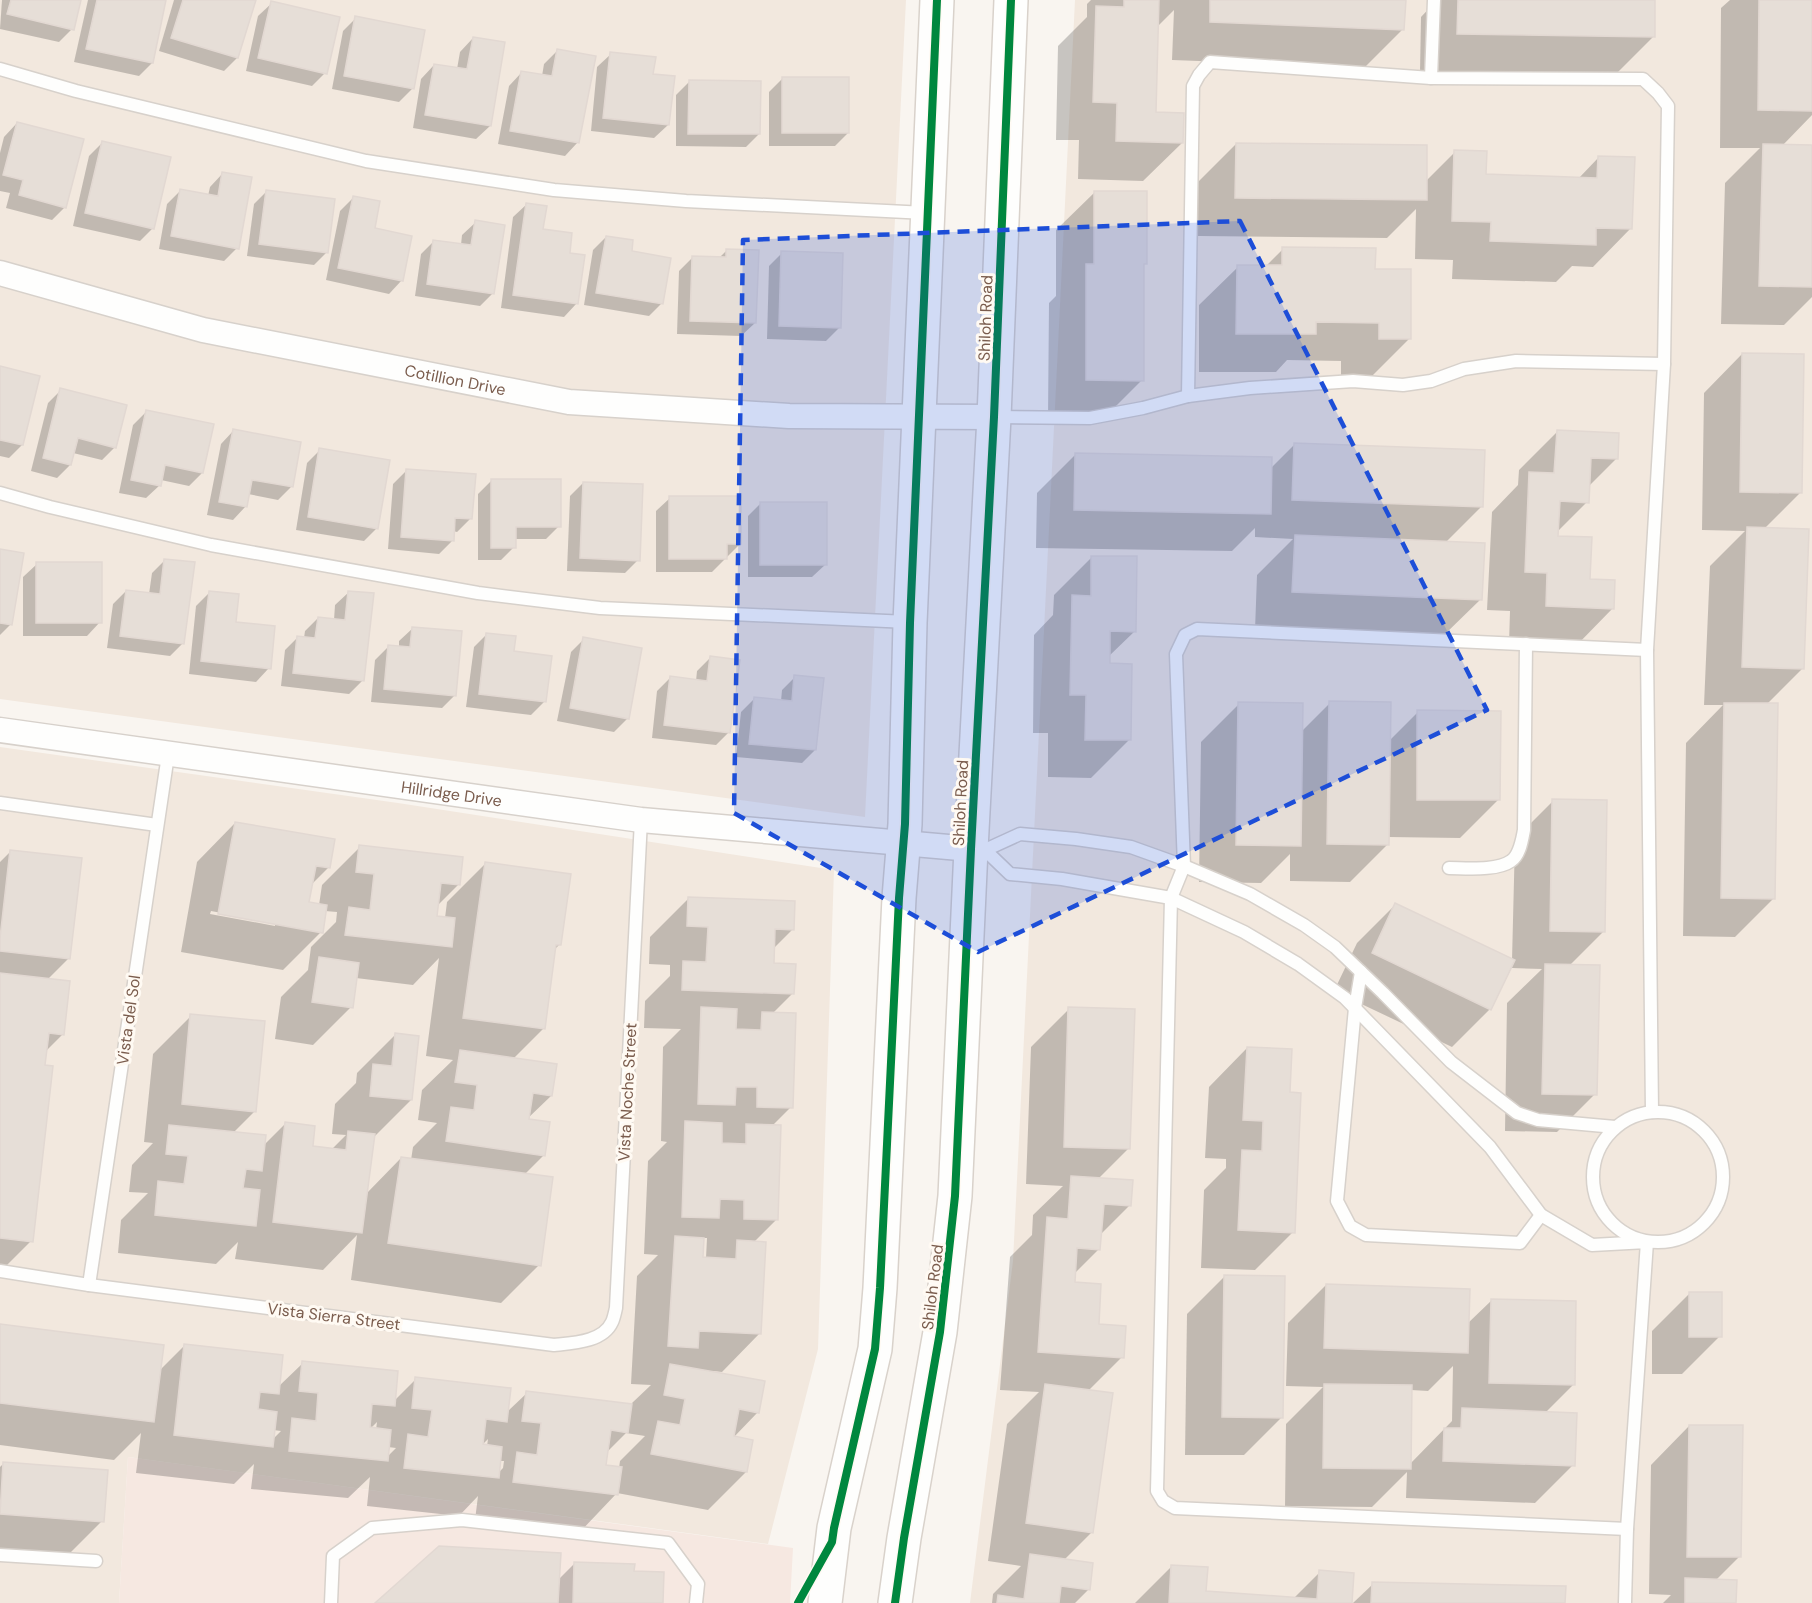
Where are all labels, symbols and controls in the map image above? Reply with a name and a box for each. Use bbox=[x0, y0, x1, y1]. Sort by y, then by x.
street label: Shiloh Road bbox=[974, 275, 997, 361]
street label: Cotillion Drive bbox=[403, 360, 508, 400]
street label: Shiloh Road bbox=[948, 759, 973, 847]
street label: Hillridge Drive bbox=[400, 776, 503, 811]
street label: Vista del Sol bbox=[112, 974, 145, 1066]
street label: Vista Noche Street bbox=[613, 1022, 642, 1162]
street label: Shiloh Road bbox=[917, 1243, 948, 1331]
street label: Vista Sierra Street bbox=[266, 1298, 402, 1335]

